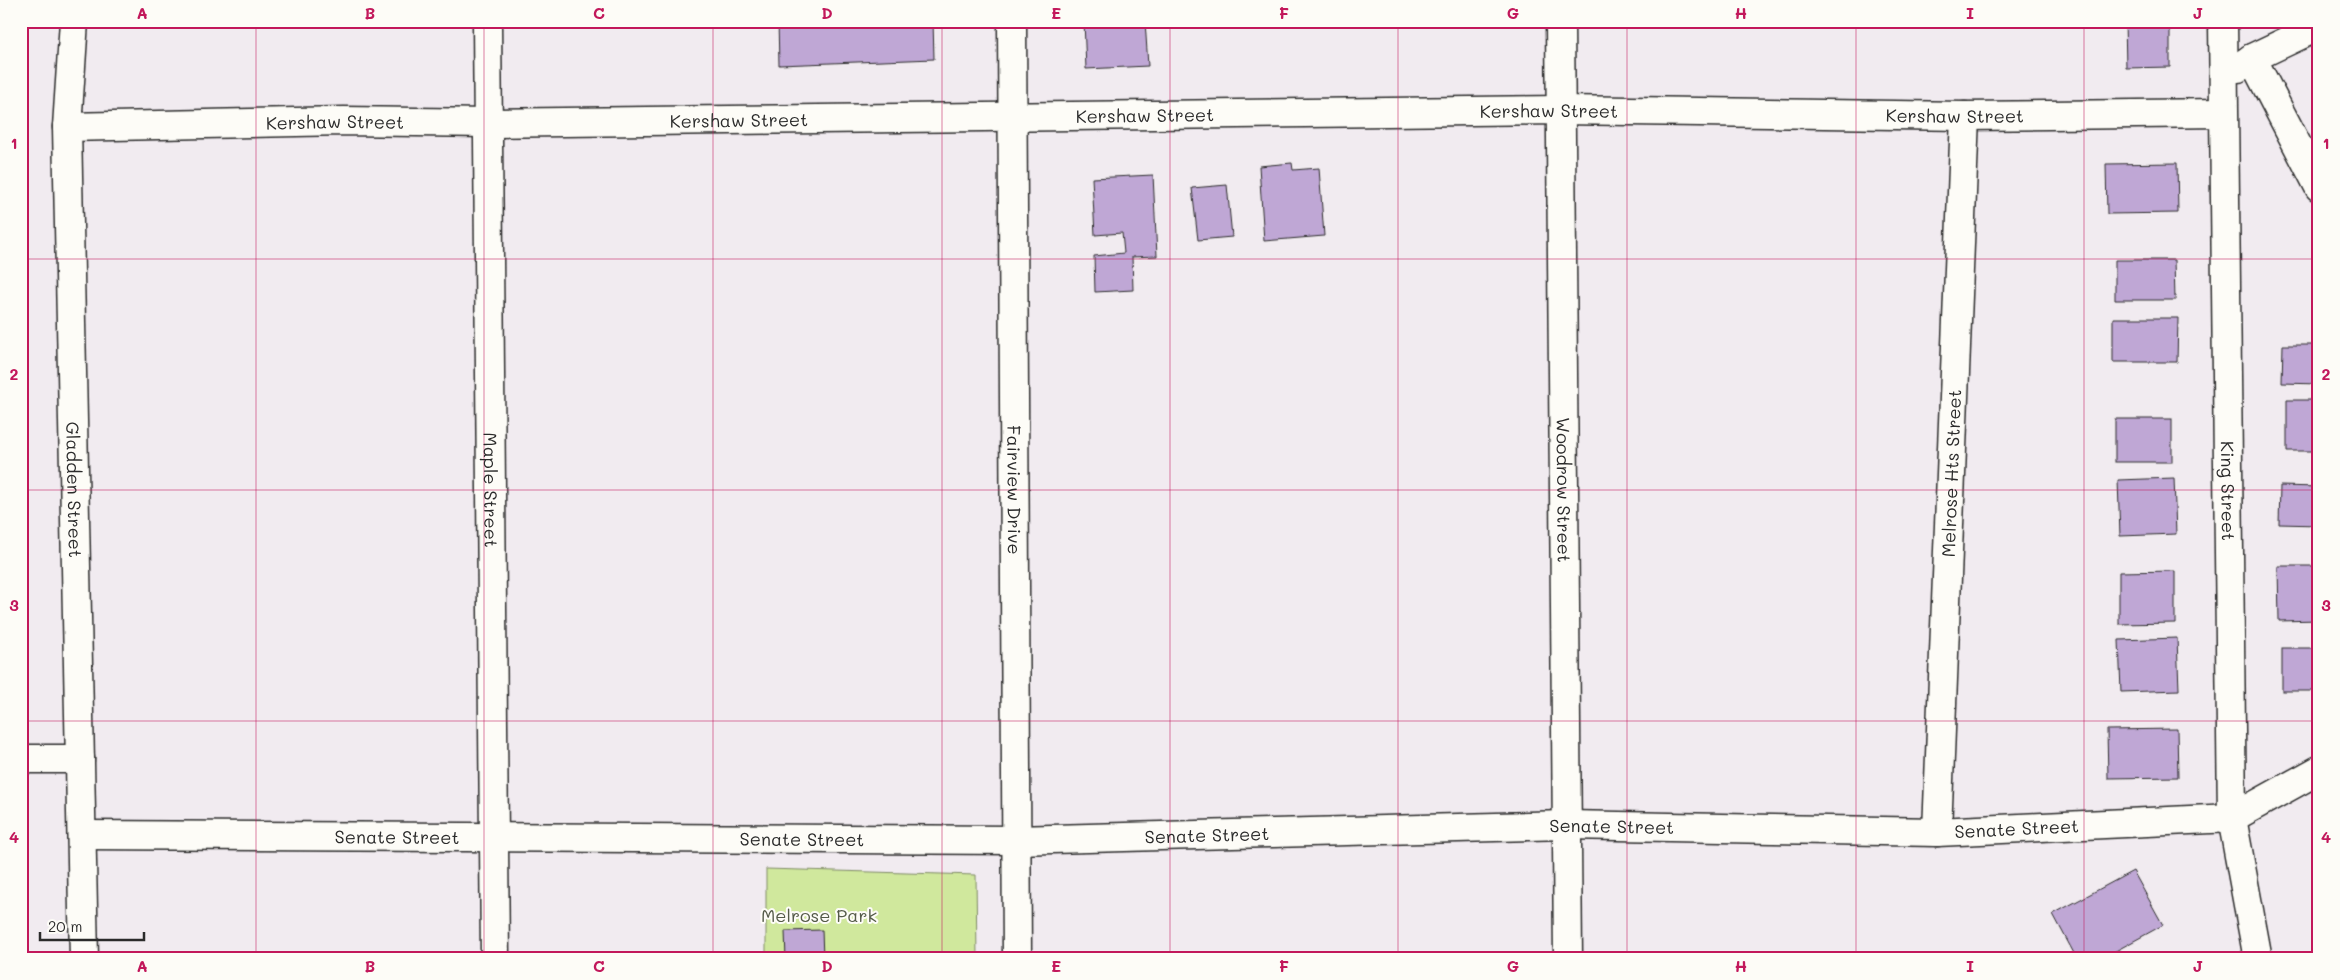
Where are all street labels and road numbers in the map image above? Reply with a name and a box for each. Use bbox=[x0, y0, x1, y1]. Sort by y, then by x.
street label: Kershaw Street bbox=[1480, 98, 1618, 123]
street label: Kershaw Street bbox=[1076, 102, 1214, 128]
street label: Kershaw Street bbox=[1885, 103, 2024, 128]
street label: Kershaw Street bbox=[670, 107, 808, 133]
street label: Kershaw Street bbox=[266, 109, 404, 135]
street label: Melrose Hts Street bbox=[1936, 389, 1966, 558]
street label: Woodrow Street bbox=[1551, 417, 1577, 563]
street label: Gladden Street bbox=[61, 421, 88, 558]
street label: Fairview Drive bbox=[1002, 425, 1027, 555]
street label: Maple Street bbox=[479, 432, 503, 548]
street label: King Street bbox=[2216, 441, 2241, 541]
street label: Senate Street bbox=[1549, 813, 1674, 839]
street label: Senate Street bbox=[1954, 813, 2079, 843]
street label: Senate Street bbox=[1144, 821, 1270, 848]
street label: Senate Street bbox=[335, 824, 459, 849]
street label: Senate Street bbox=[740, 827, 864, 851]

